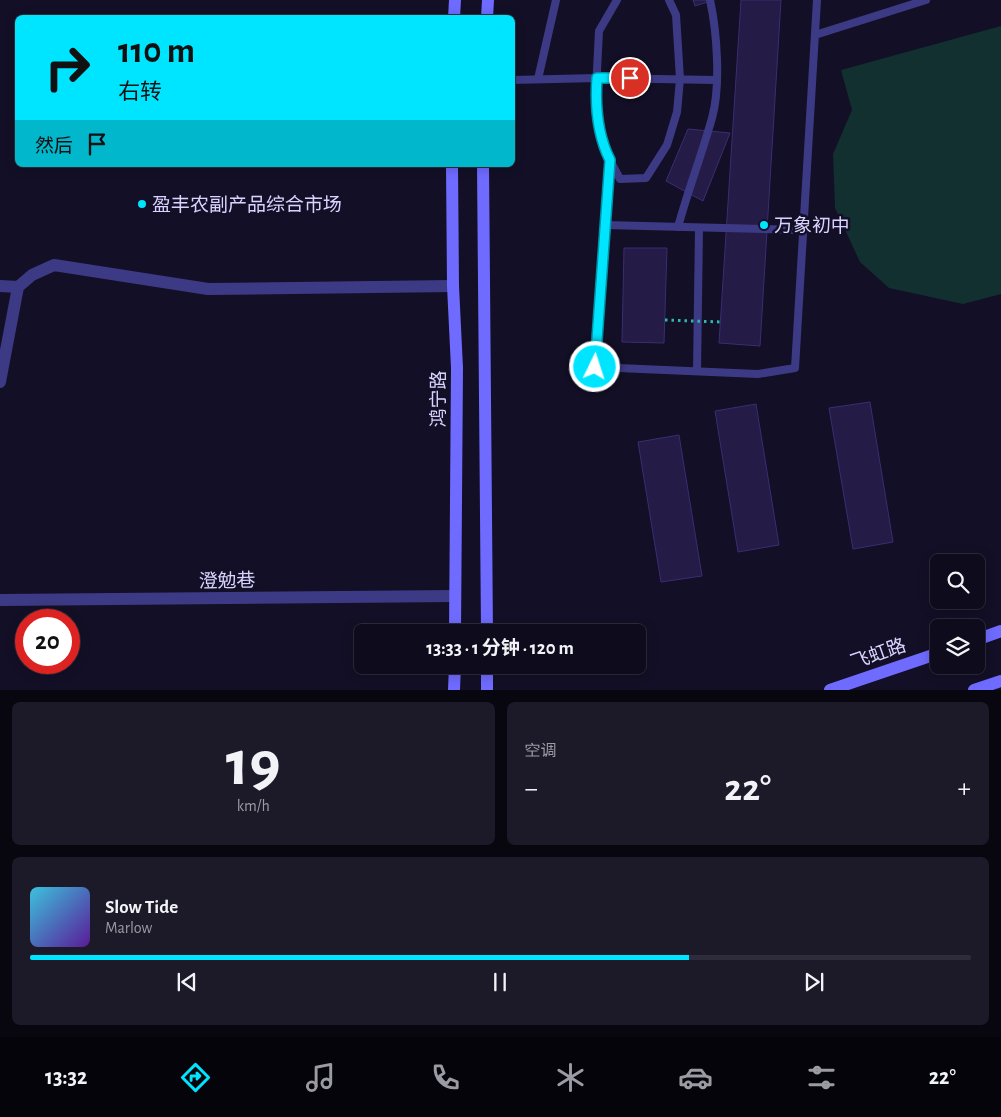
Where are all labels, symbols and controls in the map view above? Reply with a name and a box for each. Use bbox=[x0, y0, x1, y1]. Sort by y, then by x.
text: 110 m bbox=[118, 34, 195, 69]
icon: right bbox=[35, 35, 100, 100]
pin bbox=[609, 57, 651, 99]
icon: arrive bbox=[616, 64, 644, 92]
text: 右转 bbox=[118, 81, 162, 103]
icon: arrive bbox=[83, 130, 111, 158]
text: 然后 bbox=[35, 137, 73, 156]
place label: 盈丰农副产品综合市场 bbox=[152, 194, 342, 215]
marker: 盈丰农副产品综合市场 bbox=[136, 198, 148, 210]
place label: 万象初中 bbox=[774, 215, 850, 236]
marker: 万象初中 bbox=[758, 219, 770, 231]
position arrow bbox=[568, 340, 620, 392]
street label: 鸿宁路 bbox=[428, 370, 449, 428]
map controls bbox=[930, 554, 985, 674]
button: search bbox=[930, 554, 985, 609]
street label: 澄勉巷 bbox=[198, 570, 256, 591]
speed limit sign: 20 bbox=[15, 609, 80, 674]
button: layers bbox=[930, 619, 985, 674]
street label: 飞虹路 bbox=[848, 635, 909, 673]
text: 13:33 · 1 分钟 · 120 m bbox=[426, 639, 574, 658]
text: 19 bbox=[226, 732, 281, 797]
text: 空调 bbox=[525, 743, 557, 759]
text: 22° bbox=[724, 770, 771, 808]
text: − bbox=[525, 775, 538, 803]
text: + bbox=[958, 775, 971, 803]
text: km/h bbox=[237, 798, 270, 814]
text: Slow Tide bbox=[105, 898, 178, 917]
text: Marlow bbox=[105, 920, 152, 936]
icon: previous bbox=[173, 968, 201, 996]
icon: pause bbox=[486, 968, 514, 996]
icon: next bbox=[800, 968, 828, 996]
icon: directions bbox=[178, 1060, 213, 1095]
icon: music bbox=[303, 1060, 338, 1095]
icon: phone bbox=[428, 1060, 463, 1095]
icon: climate bbox=[553, 1060, 588, 1095]
icon: car bbox=[678, 1060, 713, 1095]
icon: filters bbox=[804, 1060, 839, 1095]
text: 13:32 bbox=[45, 1066, 87, 1088]
text: 22° bbox=[929, 1066, 956, 1088]

